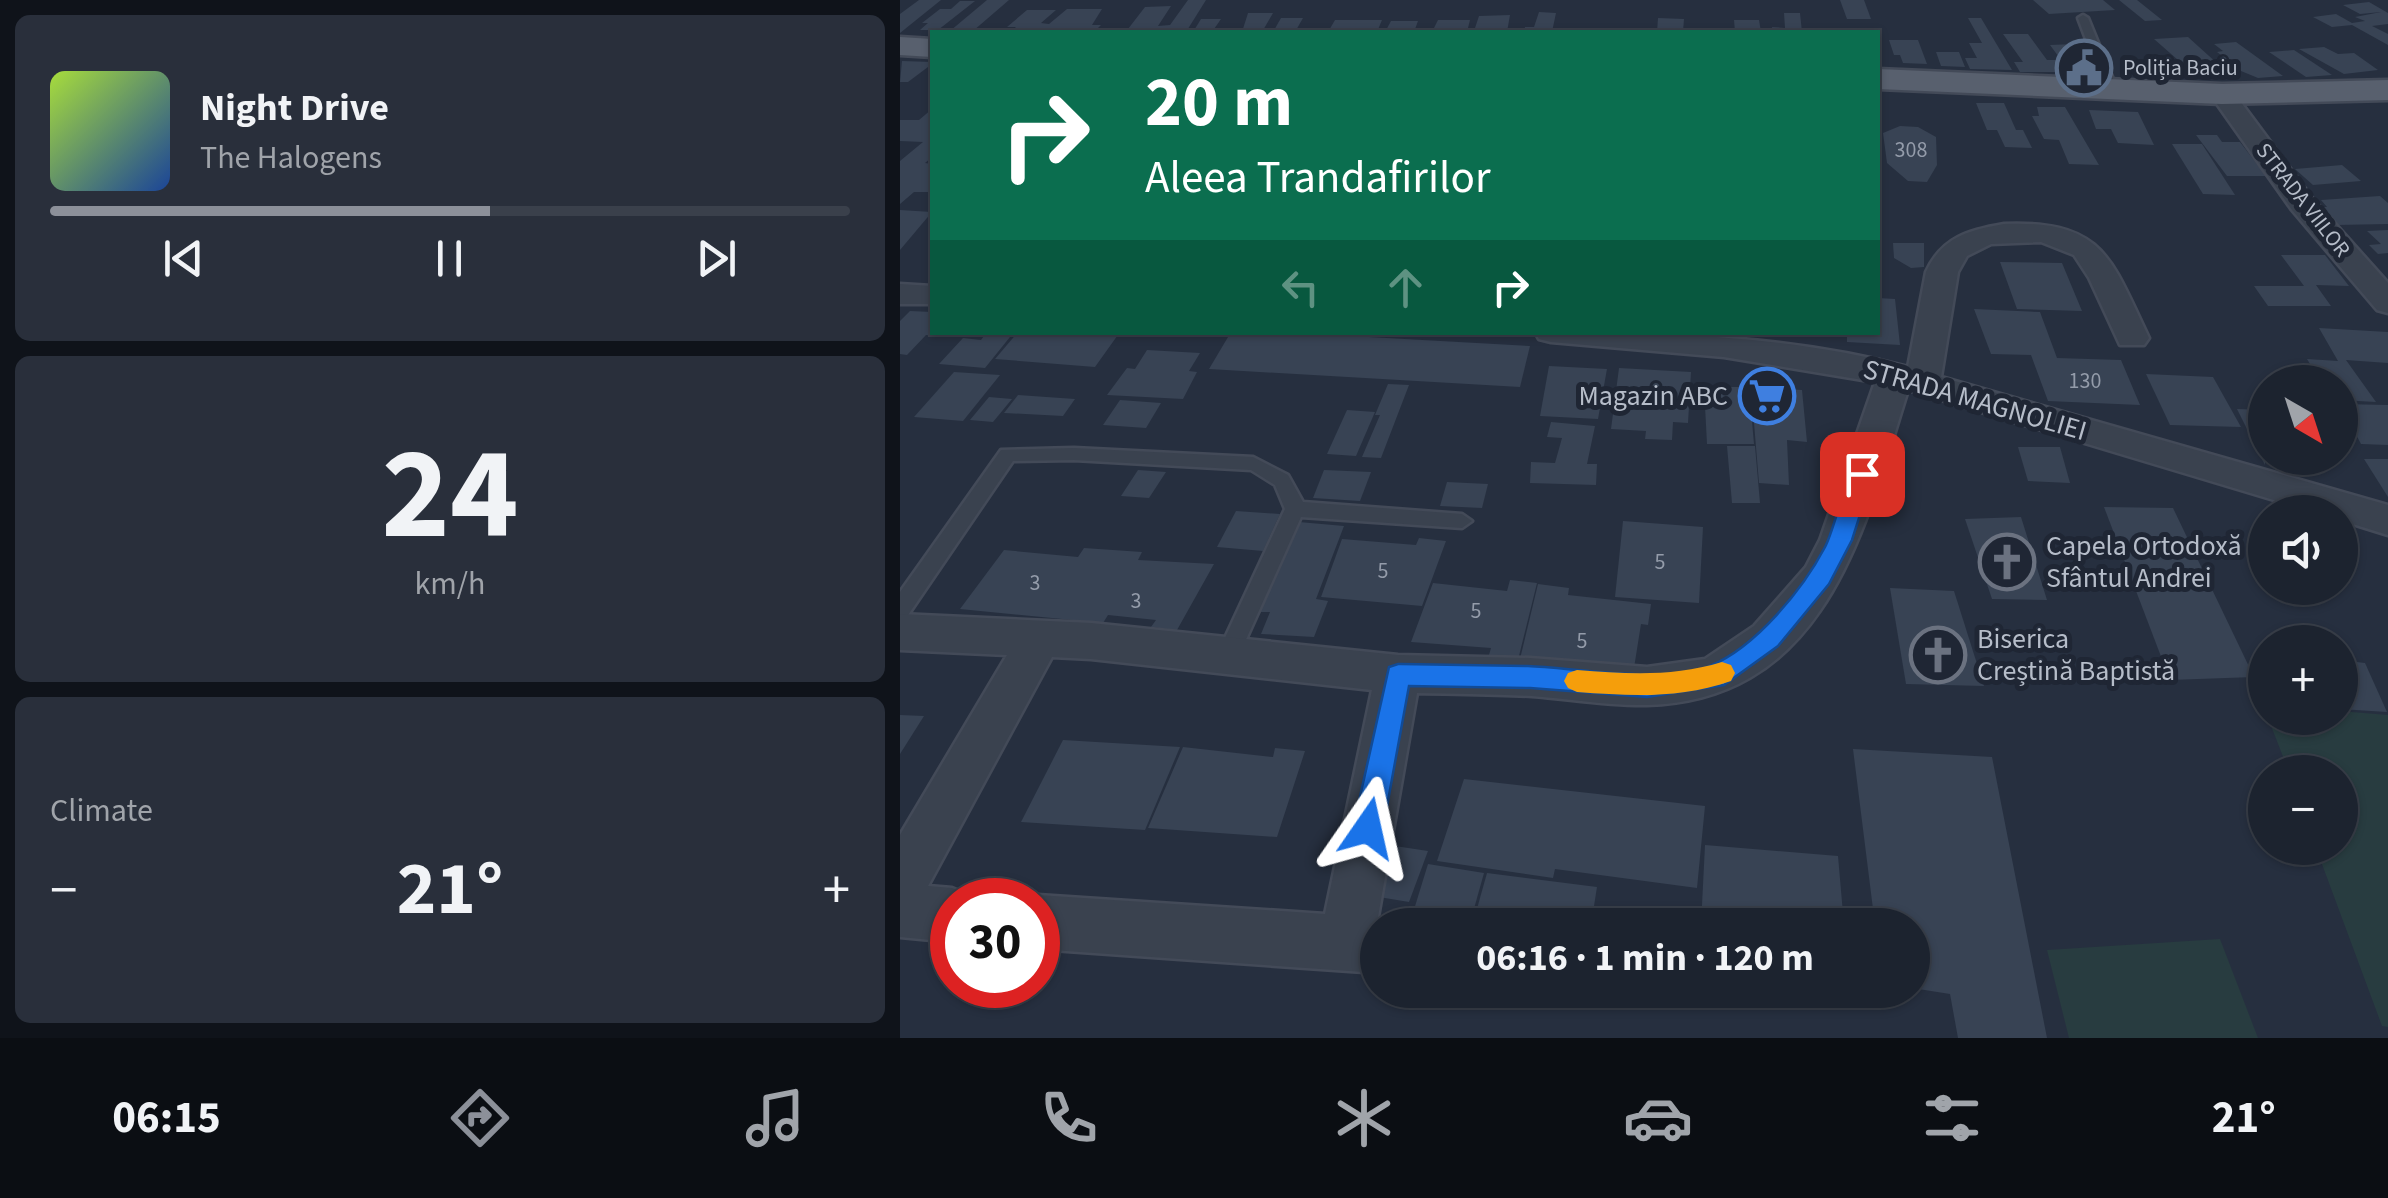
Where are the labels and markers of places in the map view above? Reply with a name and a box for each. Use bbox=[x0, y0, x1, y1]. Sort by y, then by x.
public building icon: Poliția Baciu bbox=[2054, 38, 2114, 98]
place label: Poliția Baciu bbox=[2123, 52, 2238, 84]
supermarket icon: Magazin ABC bbox=[1737, 366, 1797, 426]
place label: Magazin ABC bbox=[1578, 376, 1728, 416]
pin bbox=[1820, 432, 1905, 517]
place label: Capela Ortodoxă Sfântul Andrei bbox=[2046, 526, 2242, 598]
church icon: Capela Ortodoxă Sfântul Andrei bbox=[1977, 532, 2037, 592]
place label: Biserica Creștină Baptistă bbox=[1977, 619, 2175, 691]
church icon: Biserica Creștină Baptistă bbox=[1908, 625, 1968, 685]

